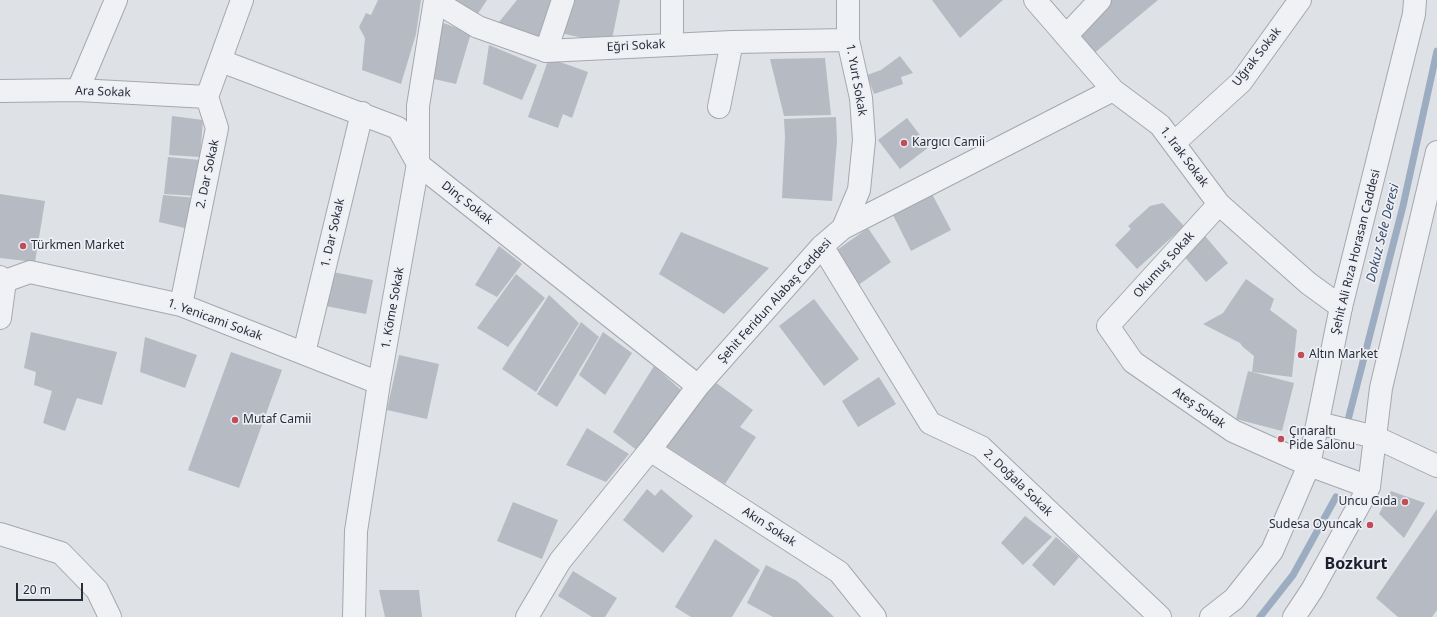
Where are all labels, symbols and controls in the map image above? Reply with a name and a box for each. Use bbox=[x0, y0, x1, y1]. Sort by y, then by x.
street label: Uğrak Sokak bbox=[1230, 25, 1284, 89]
street label: Eğri Sokak bbox=[606, 37, 666, 55]
street label: 1. Yurt Sokak bbox=[843, 43, 869, 117]
street label: Ara Sokak bbox=[75, 84, 131, 100]
street label: 1. Irak Sokak bbox=[1157, 124, 1211, 190]
place label: Kargıcı Camii bbox=[912, 136, 985, 150]
street label: 2. Dar Sokak bbox=[194, 138, 222, 210]
marker: Kargıcı Camii bbox=[899, 138, 909, 148]
street label: Şehit Ali Rıza Horasan Caddesi bbox=[1328, 168, 1384, 336]
street label: Dinç Sokak bbox=[438, 178, 496, 228]
water label: Dokuz Sele Deresi bbox=[1363, 182, 1403, 284]
street label: 1. Dar Sokak bbox=[318, 197, 348, 269]
street label: Okumuş Sokak bbox=[1131, 229, 1197, 301]
street label: Şehit Feridun Alabaş Caddesi bbox=[715, 236, 835, 366]
place label: Türkmen Market bbox=[31, 239, 124, 253]
marker: Türkmen Market bbox=[18, 241, 28, 251]
street label: 1. Köme Sokak bbox=[379, 266, 407, 350]
street label: 1. Yenicami Sokak bbox=[166, 296, 264, 344]
place label: Altın Market bbox=[1309, 348, 1378, 362]
marker: Altın Market bbox=[1296, 350, 1306, 360]
street label: Ateş Sokak bbox=[1170, 385, 1228, 431]
place label: Mutaf Camii bbox=[243, 413, 311, 427]
marker: Mutaf Camii bbox=[230, 415, 240, 425]
place label: Çınaraltı Pide Salonu bbox=[1289, 425, 1355, 453]
marker: Çınaraltı Pide Salonu bbox=[1276, 434, 1286, 444]
street label: 2. Doğala Sokak bbox=[981, 447, 1055, 519]
place label: Uncu Gıda bbox=[1339, 495, 1397, 509]
marker: Uncu Gıda bbox=[1400, 497, 1410, 507]
street label: Akın Sokak bbox=[739, 504, 799, 550]
place label: Sudesa Oyuncak bbox=[1269, 518, 1362, 532]
marker: Sudesa Oyuncak bbox=[1365, 520, 1375, 530]
district label: Bozkurt bbox=[1325, 554, 1387, 574]
scale bar bbox=[18, 575, 85, 601]
text: 20 m bbox=[23, 581, 51, 598]

